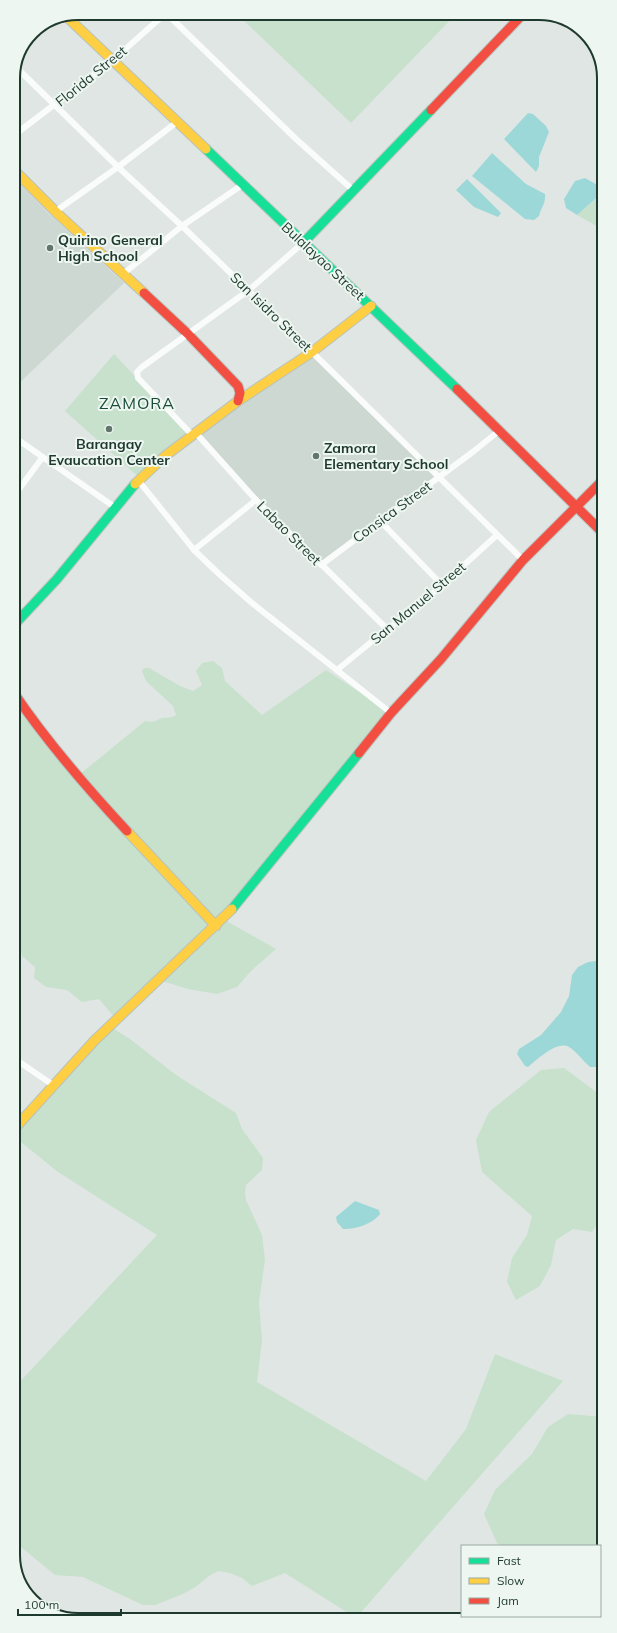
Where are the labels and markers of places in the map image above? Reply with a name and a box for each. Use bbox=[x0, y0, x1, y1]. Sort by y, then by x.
place label: Quirino General High School bbox=[58, 231, 163, 265]
marker: Quirino General High School bbox=[45, 243, 55, 253]
marker: Barangay Evaucation Center bbox=[104, 424, 114, 434]
place label: Barangay Evaucation Center bbox=[48, 435, 170, 469]
place label: Zamora Elementary School bbox=[324, 439, 448, 473]
marker: Zamora Elementary School bbox=[311, 451, 321, 461]

